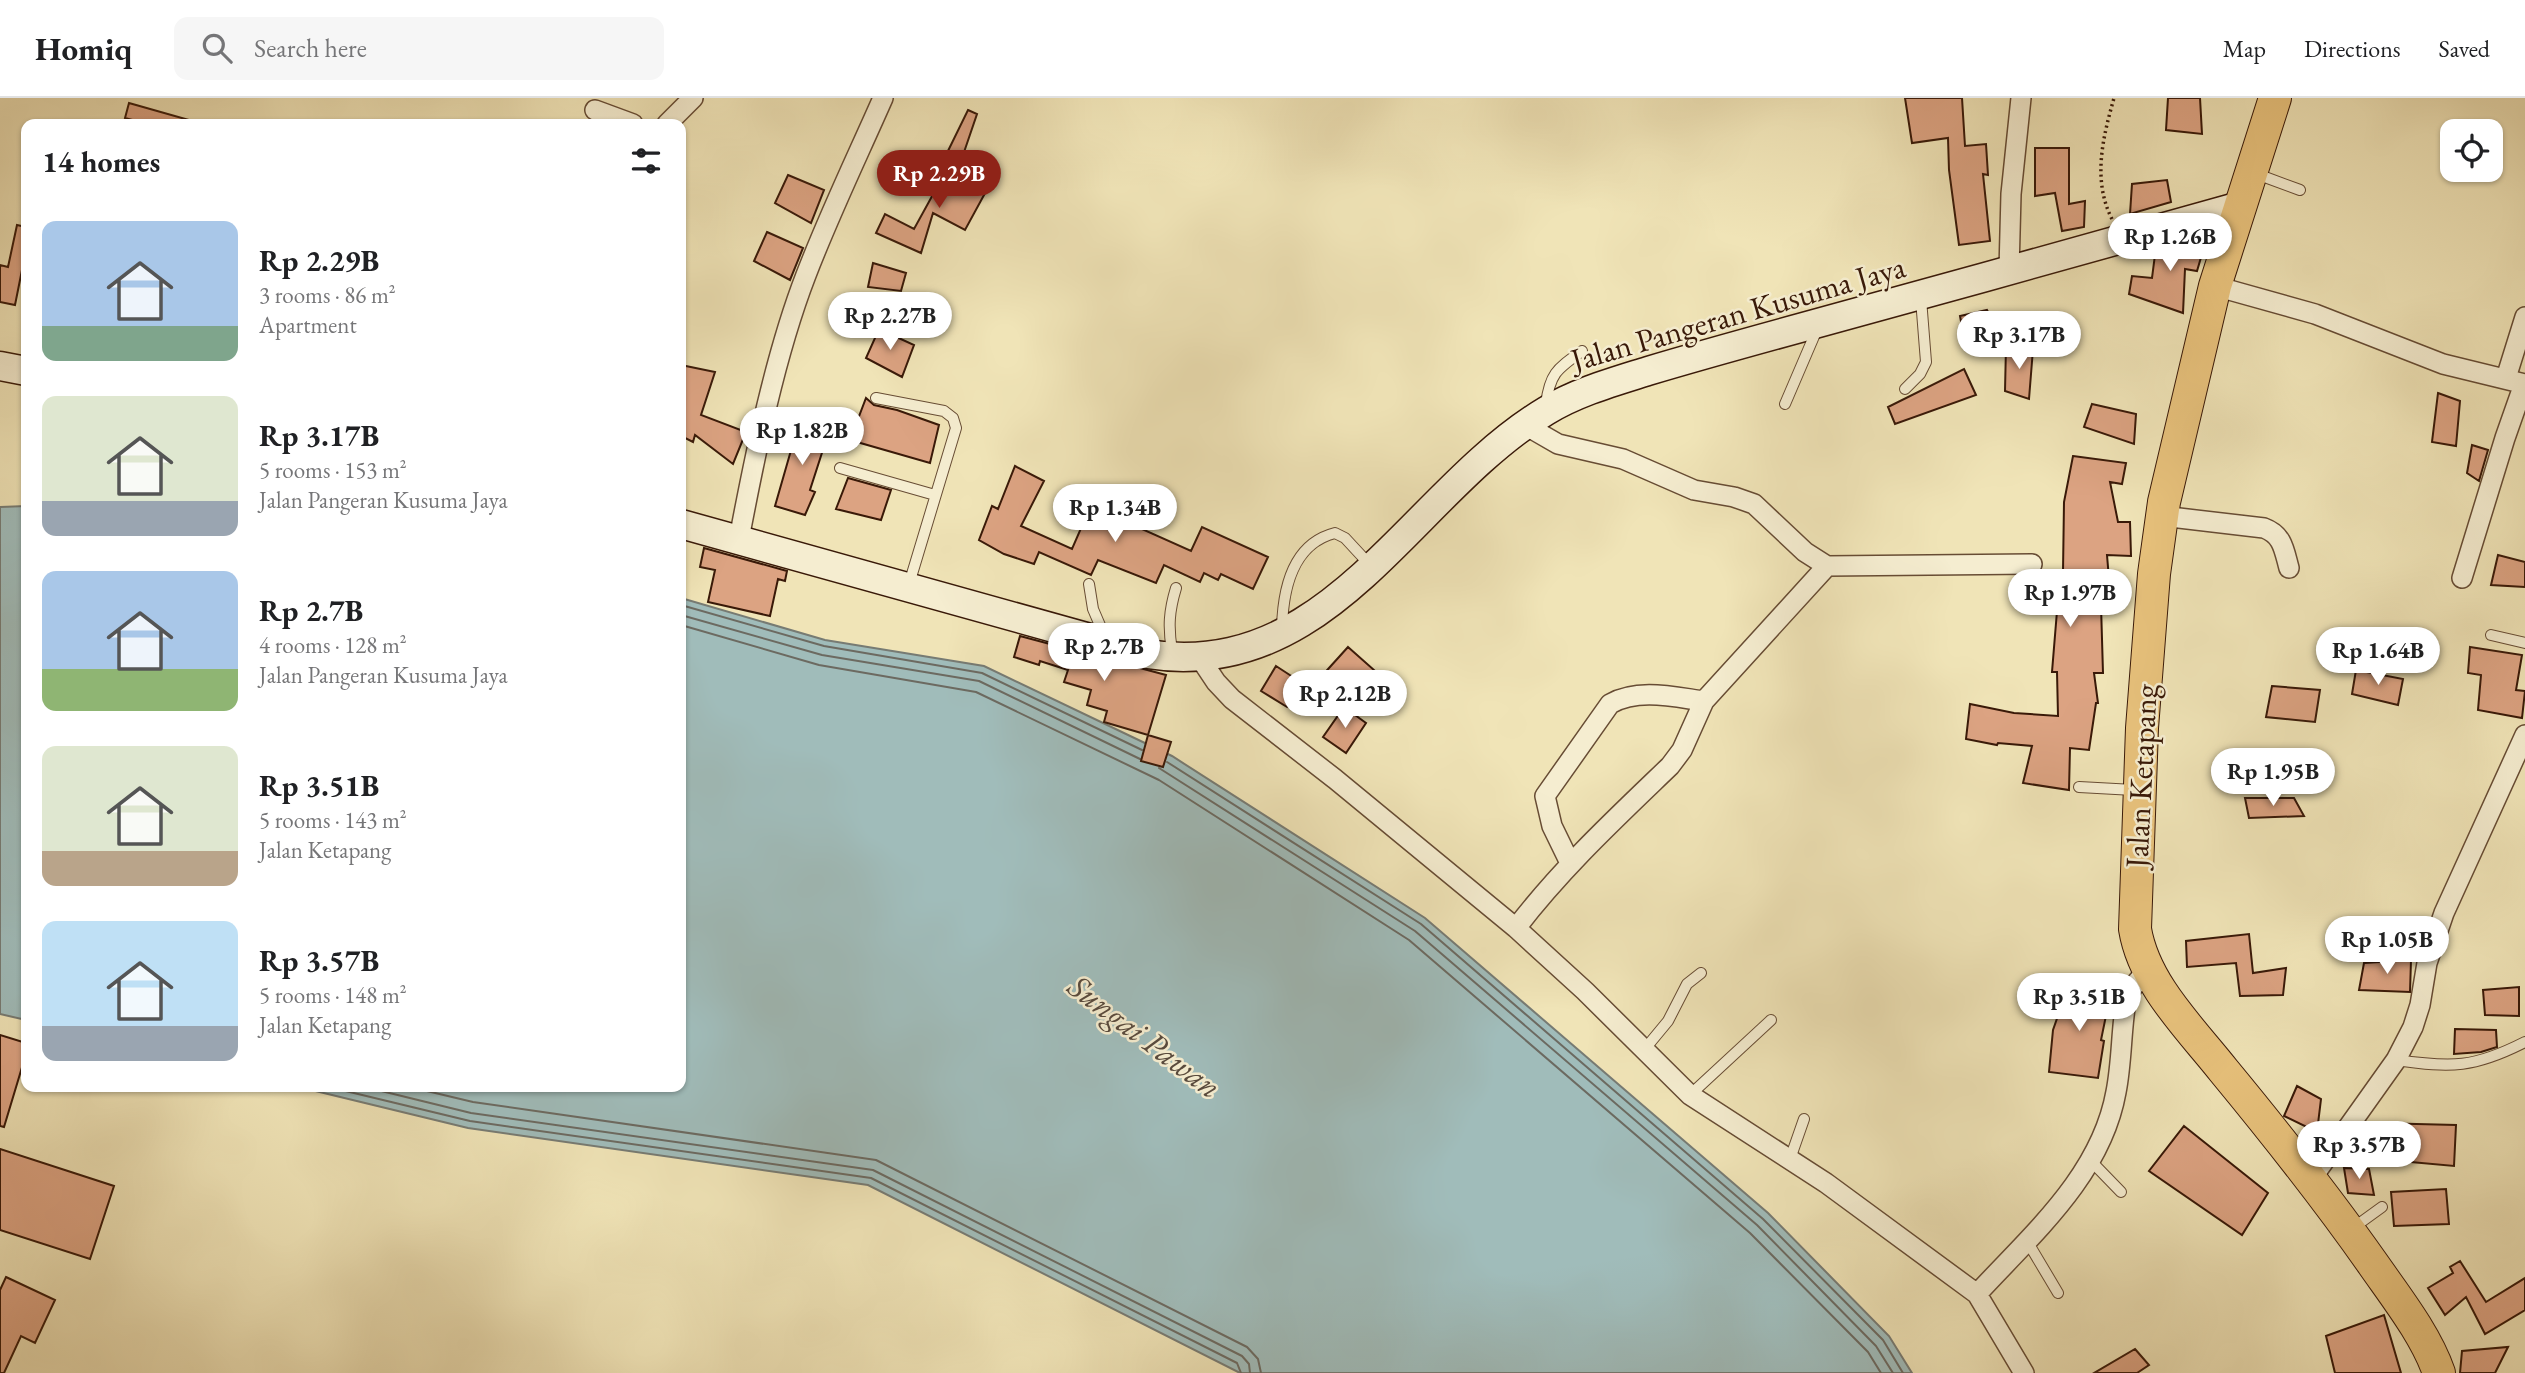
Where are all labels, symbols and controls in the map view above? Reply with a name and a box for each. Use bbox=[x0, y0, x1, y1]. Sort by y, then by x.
search box bbox=[174, 17, 664, 80]
text: Homiq bbox=[35, 27, 132, 70]
icon: search bbox=[198, 29, 236, 67]
text: Search here bbox=[254, 31, 367, 65]
text: Map bbox=[2223, 33, 2266, 64]
text: Directions bbox=[2304, 33, 2401, 64]
text: Saved bbox=[2439, 33, 2490, 64]
map controls bbox=[2440, 119, 2503, 182]
button: locate bbox=[2440, 119, 2503, 182]
text: 14 homes bbox=[42, 142, 160, 181]
icon: filters bbox=[627, 142, 665, 180]
pin: Rp 2.29B bbox=[867, 150, 1011, 210]
text: Rp 2.29B bbox=[893, 158, 985, 188]
pin: Rp 1.26B bbox=[2098, 214, 2242, 273]
text: Rp 1.26B bbox=[2124, 221, 2216, 251]
text: Rp 2.29B bbox=[259, 241, 379, 280]
street label: Jalan Pangeran Kusuma Jaya bbox=[1563, 245, 1910, 382]
icon: home bbox=[98, 249, 182, 333]
text: 3 rooms · 86 m² bbox=[259, 280, 396, 310]
pin: Rp 2.27B bbox=[818, 292, 962, 352]
text: Rp 2.27B bbox=[844, 300, 936, 330]
text: Apartment bbox=[259, 310, 357, 340]
pin: Rp 3.17B bbox=[1947, 312, 2091, 371]
text: Rp 3.17B bbox=[1973, 319, 2065, 349]
pin: Rp 1.82B bbox=[730, 408, 874, 467]
text: Rp 1.82B bbox=[756, 415, 848, 445]
text: Rp 3.17B bbox=[259, 416, 379, 455]
icon: home bbox=[98, 424, 182, 508]
text: 5 rooms · 153 m² bbox=[259, 455, 407, 485]
pin: Rp 1.34B bbox=[1043, 484, 1187, 544]
text: Jalan Pangeran Kusuma Jaya bbox=[259, 485, 508, 515]
text: Rp 1.34B bbox=[1069, 492, 1161, 522]
pin: Rp 1.97B bbox=[1998, 570, 2142, 629]
text: Rp 1.97B bbox=[2024, 577, 2116, 607]
text: Rp 2.7B bbox=[259, 591, 363, 630]
icon: home bbox=[98, 599, 182, 683]
pin: Rp 2.7B bbox=[1039, 624, 1169, 683]
pin: Rp 1.64B bbox=[2306, 628, 2450, 687]
text: 4 rooms · 128 m² bbox=[259, 630, 407, 660]
text: Rp 2.7B bbox=[1064, 631, 1144, 661]
text: Rp 1.64B bbox=[2332, 635, 2424, 665]
text: Jalan Pangeran Kusuma Jaya bbox=[259, 660, 508, 690]
pin: Rp 2.12B bbox=[1273, 670, 1417, 730]
text: Rp 2.12B bbox=[1299, 678, 1391, 708]
street label: Jalan Ketapang bbox=[2115, 682, 2167, 872]
pin: Rp 1.95B bbox=[2201, 748, 2345, 808]
text: Rp 1.95B bbox=[2227, 756, 2319, 786]
text: Rp 3.51B bbox=[259, 766, 379, 805]
icon: home bbox=[98, 774, 182, 858]
text: 5 rooms · 143 m² bbox=[259, 805, 407, 835]
text: Jalan Ketapang bbox=[259, 835, 391, 865]
pin: Rp 1.05B bbox=[2315, 916, 2459, 976]
text: Rp 1.05B bbox=[2341, 924, 2433, 954]
text: Rp 3.57B bbox=[259, 941, 379, 980]
icon: home bbox=[98, 949, 182, 1033]
water label: Sungai Pawan bbox=[1059, 964, 1230, 1108]
pin: Rp 3.51B bbox=[2007, 974, 2151, 1033]
text: 5 rooms · 148 m² bbox=[259, 980, 407, 1010]
text: Rp 3.51B bbox=[2033, 981, 2125, 1011]
text: Jalan Ketapang bbox=[259, 1010, 391, 1040]
pin: Rp 3.57B bbox=[2287, 1122, 2431, 1181]
text: Rp 3.57B bbox=[2313, 1129, 2405, 1159]

